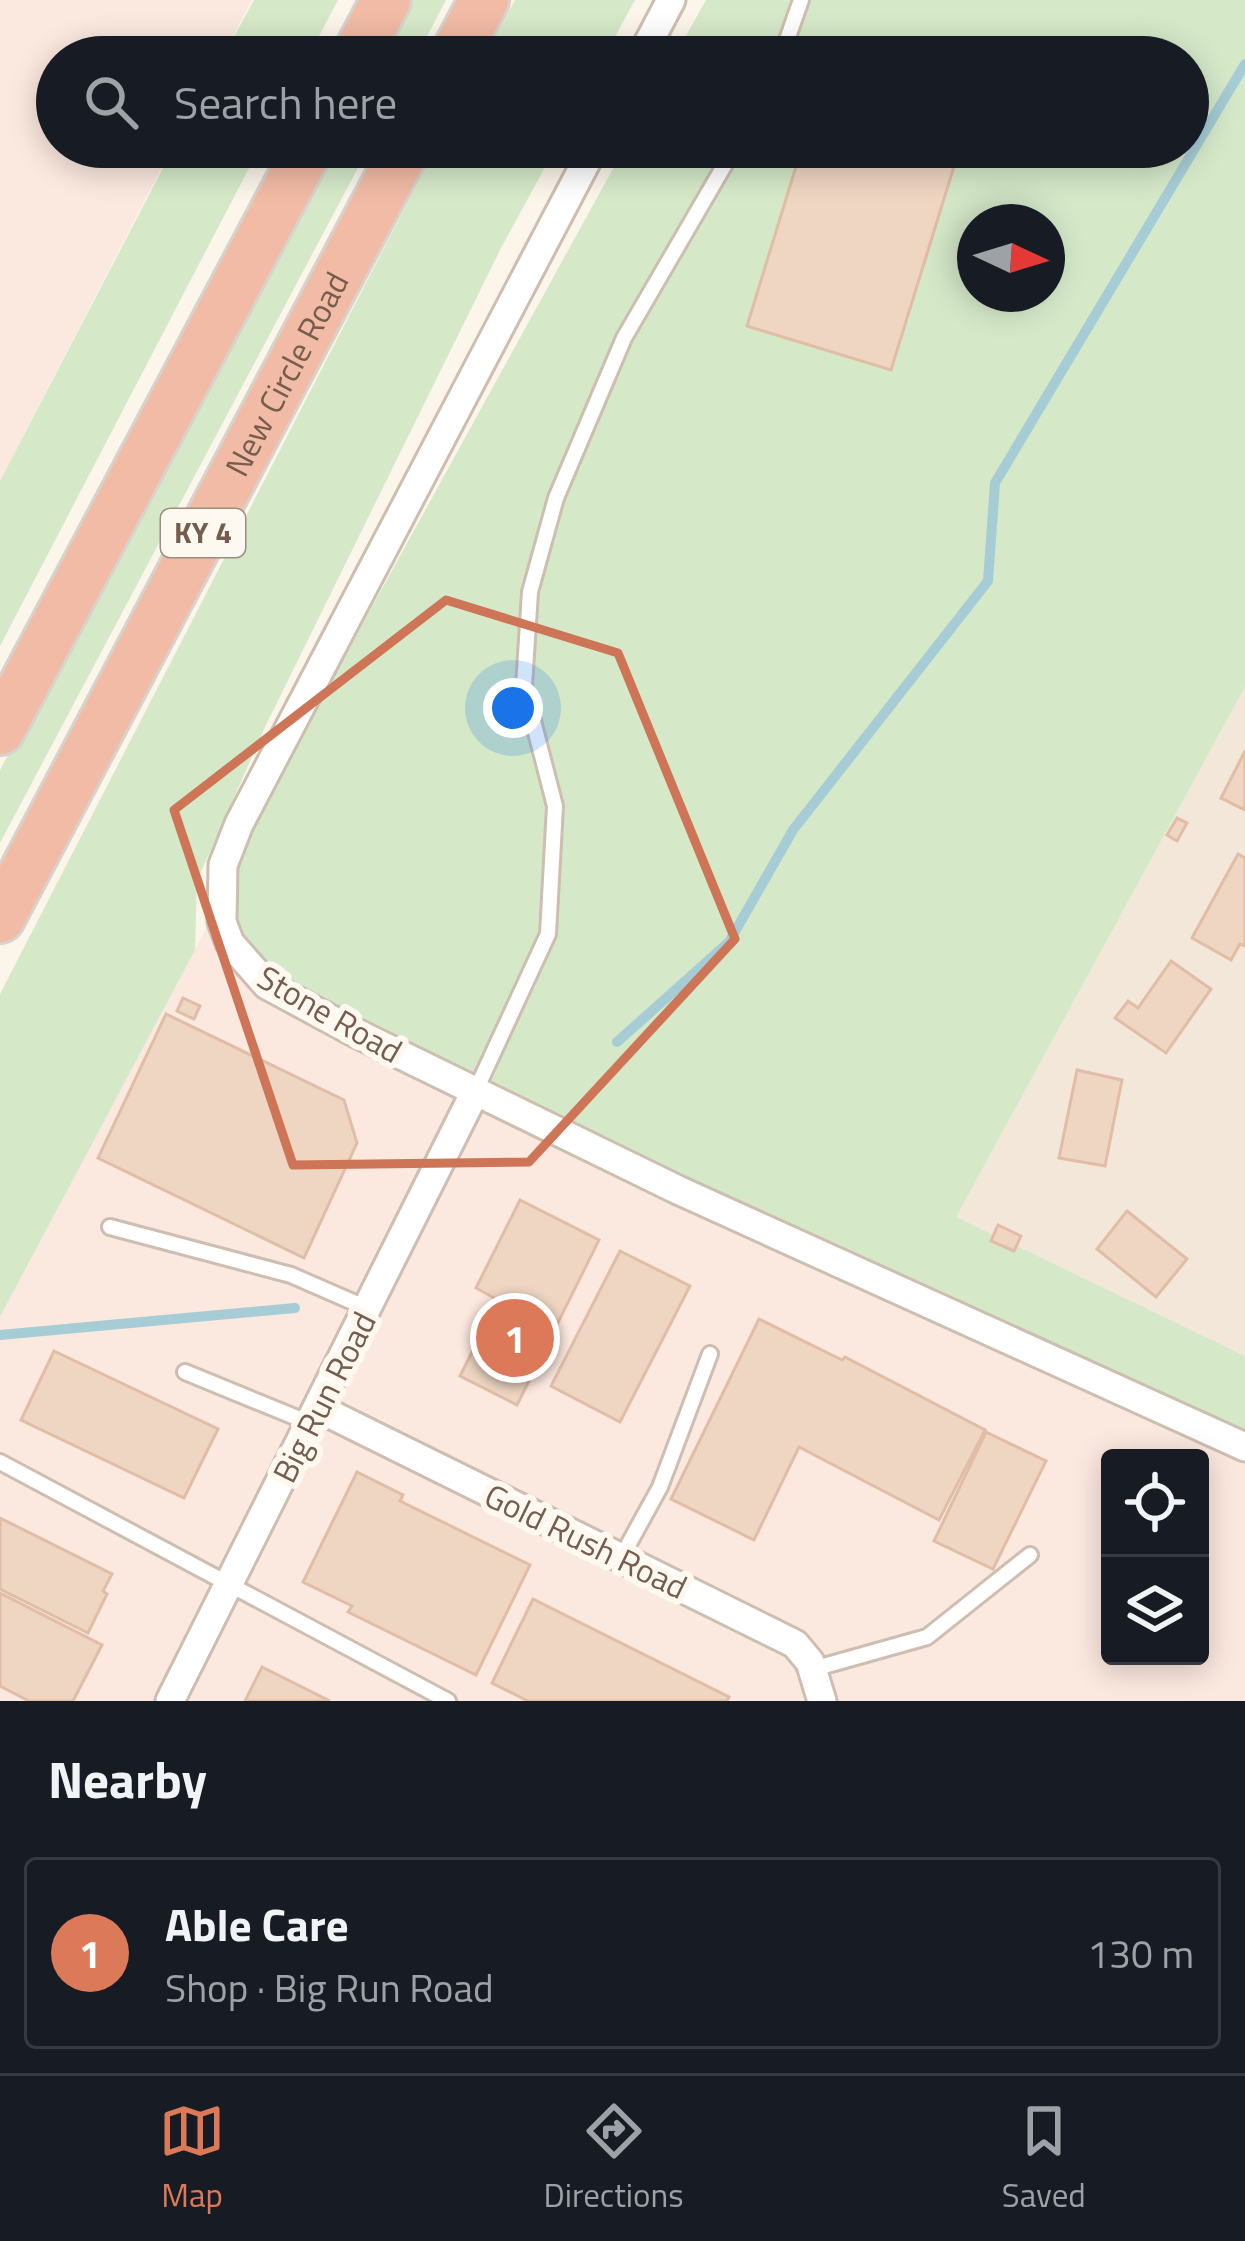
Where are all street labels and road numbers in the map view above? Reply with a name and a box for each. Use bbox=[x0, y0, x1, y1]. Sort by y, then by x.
street label: New Circle Road bbox=[212, 263, 361, 485]
road number: KY 4 bbox=[161, 509, 245, 557]
street label: Stone Road bbox=[248, 952, 412, 1076]
street label: Big Run Road bbox=[260, 1303, 388, 1491]
street label: Gold Rush Road bbox=[476, 1470, 696, 1612]

